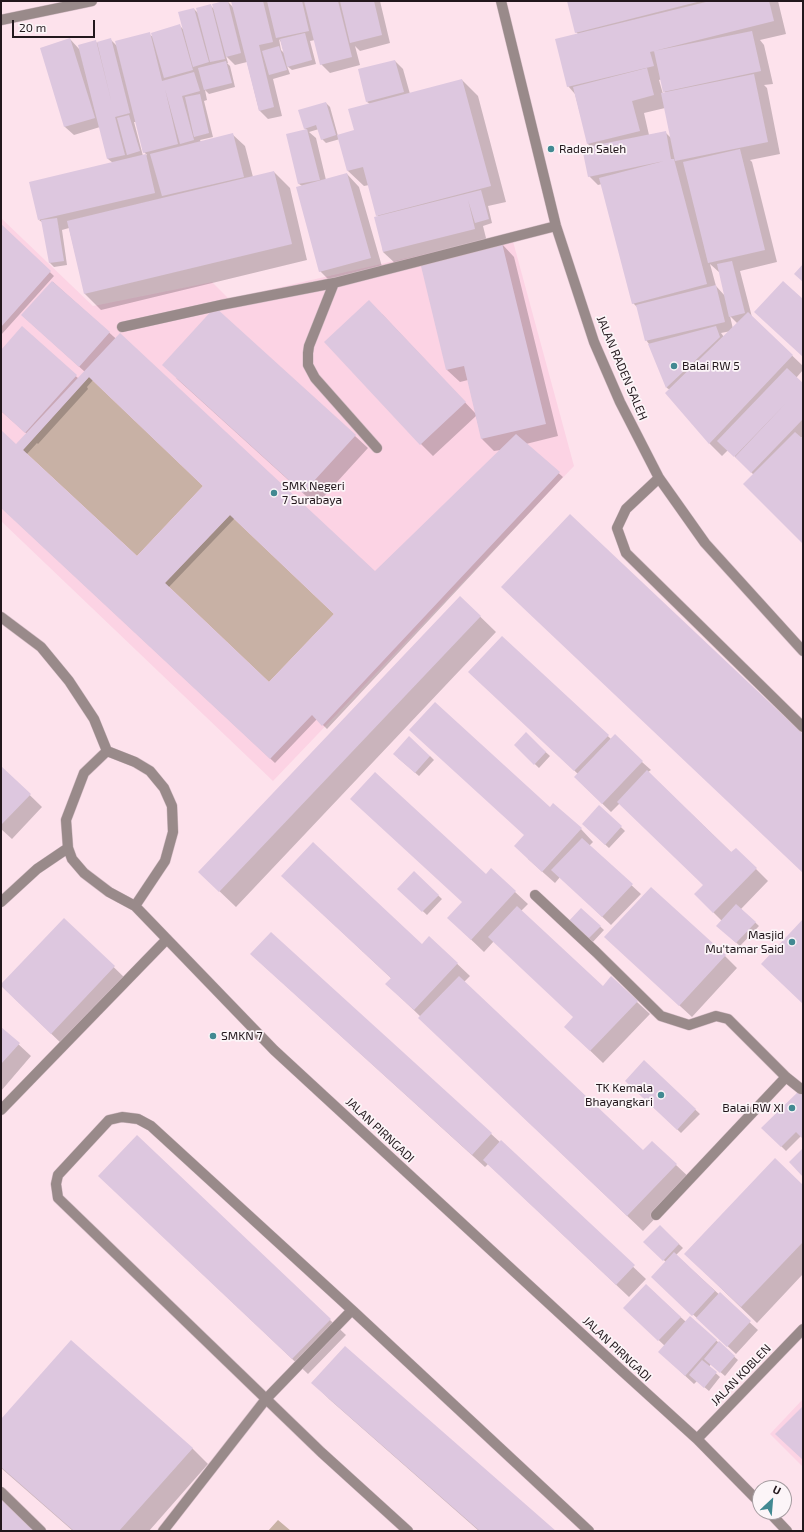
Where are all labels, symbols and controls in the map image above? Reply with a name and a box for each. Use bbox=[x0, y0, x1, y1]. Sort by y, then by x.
scale bar bbox=[14, 12, 97, 38]
text: 20 m bbox=[19, 20, 46, 34]
place label: Raden Saleh bbox=[559, 142, 626, 156]
marker: Raden Saleh bbox=[546, 144, 556, 154]
street label: JALAN RADEN SALEH bbox=[593, 314, 651, 422]
place label: Balai RW 5 bbox=[682, 359, 740, 373]
marker: Balai RW 5 bbox=[669, 361, 679, 371]
place label: SMK Negeri 7 Surabaya bbox=[282, 479, 345, 507]
marker: SMK Negeri 7 Surabaya bbox=[269, 488, 279, 498]
place label: Masjid Mu'tamar Said bbox=[705, 928, 784, 956]
marker: Masjid Mu'tamar Said bbox=[787, 937, 797, 947]
place label: SMKN 7 bbox=[221, 1029, 263, 1043]
marker: SMKN 7 bbox=[208, 1031, 218, 1041]
place label: TK Kemala Bhayangkari bbox=[585, 1081, 653, 1109]
marker: TK Kemala Bhayangkari bbox=[656, 1090, 666, 1100]
street label: JALAN PIRNGADI bbox=[343, 1095, 417, 1165]
place label: Balai RW XI bbox=[722, 1101, 784, 1115]
marker: Balai RW XI bbox=[787, 1103, 797, 1113]
street label: JALAN PIRNGADI bbox=[580, 1314, 654, 1384]
street label: JALAN KOBLEN bbox=[708, 1341, 774, 1409]
north arrow bbox=[752, 1480, 792, 1520]
text: U bbox=[771, 1482, 783, 1497]

